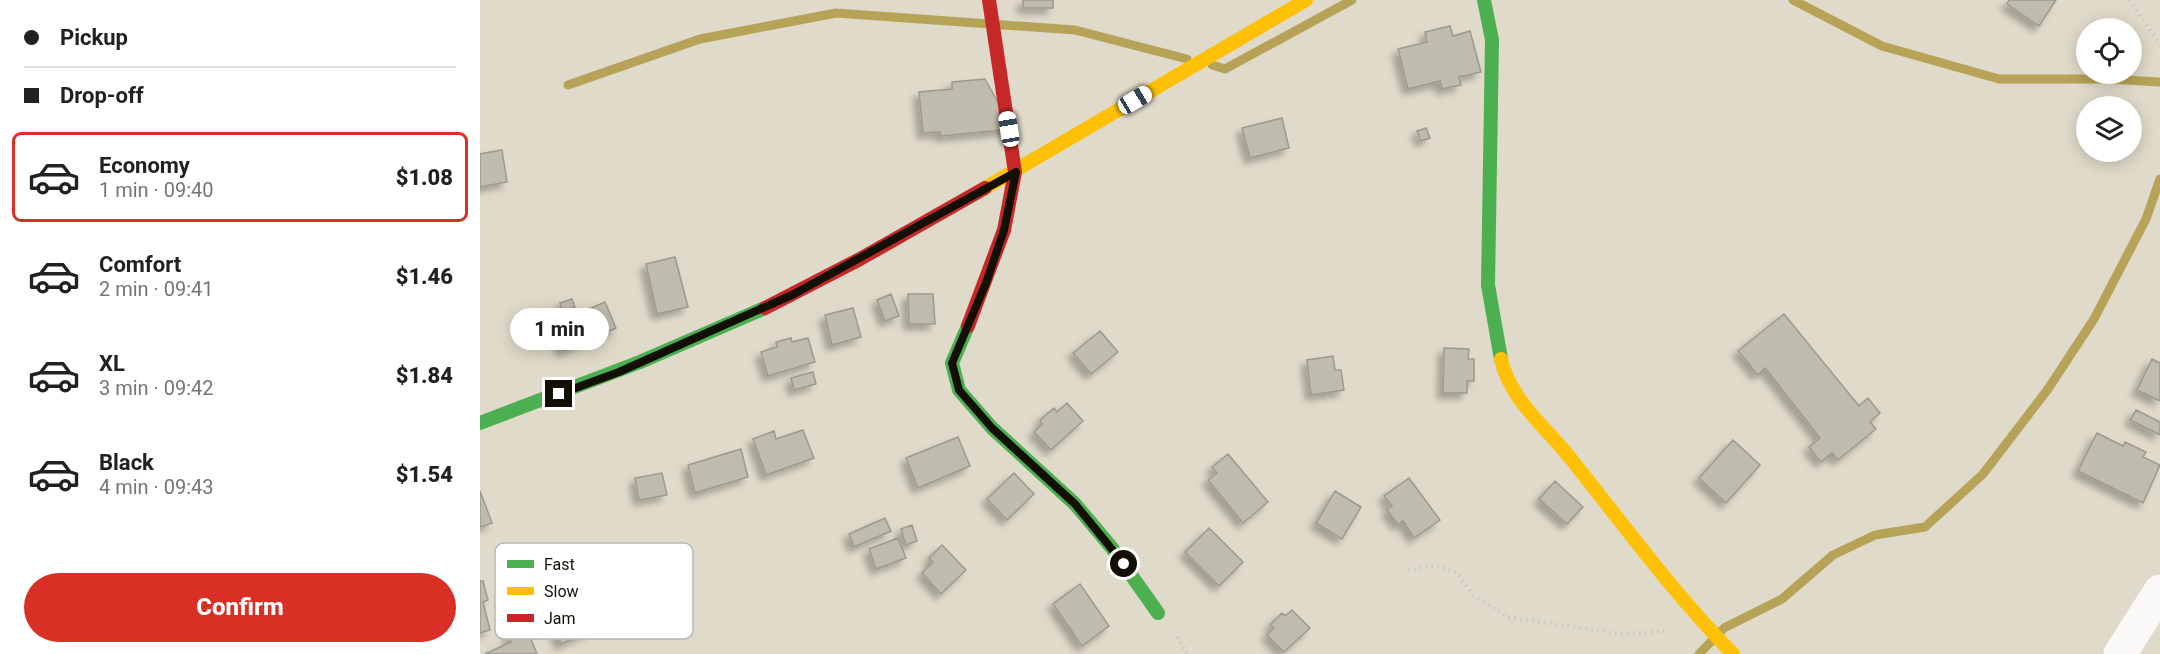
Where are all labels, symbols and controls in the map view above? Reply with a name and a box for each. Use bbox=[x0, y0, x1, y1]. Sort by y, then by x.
map controls bbox=[2076, 18, 2142, 162]
button: locate bbox=[2076, 18, 2142, 84]
text: Pickup bbox=[60, 25, 128, 50]
text: Drop-off bbox=[60, 83, 144, 108]
car bbox=[1115, 83, 1155, 117]
button: layers bbox=[2076, 96, 2142, 162]
car bbox=[997, 110, 1021, 148]
icon: car bbox=[27, 150, 81, 204]
text: Economy bbox=[99, 153, 190, 178]
text: $1.08 bbox=[396, 165, 453, 190]
text: 1 min · 09:40 bbox=[99, 178, 214, 202]
icon: car bbox=[27, 249, 81, 303]
text: Comfort bbox=[99, 252, 181, 277]
text: $1.46 bbox=[396, 264, 453, 289]
text: 2 min · 09:41 bbox=[99, 277, 214, 301]
callout: 1 min bbox=[509, 307, 608, 349]
text: 1 min bbox=[534, 317, 585, 341]
icon: car bbox=[27, 348, 81, 402]
text: XL bbox=[99, 351, 125, 376]
text: $1.84 bbox=[396, 363, 453, 388]
text: 3 min · 09:42 bbox=[99, 376, 214, 400]
route end bbox=[545, 380, 572, 407]
icon: car bbox=[27, 447, 81, 501]
text: Black bbox=[99, 450, 154, 475]
text: $1.54 bbox=[396, 462, 453, 487]
text: 4 min · 09:43 bbox=[99, 475, 214, 499]
legend bbox=[495, 543, 693, 639]
route start bbox=[1110, 550, 1137, 577]
text: Fast bbox=[544, 555, 575, 574]
button: Confirm bbox=[24, 573, 456, 642]
text: Slow bbox=[544, 582, 579, 601]
text: Jam bbox=[544, 609, 576, 628]

